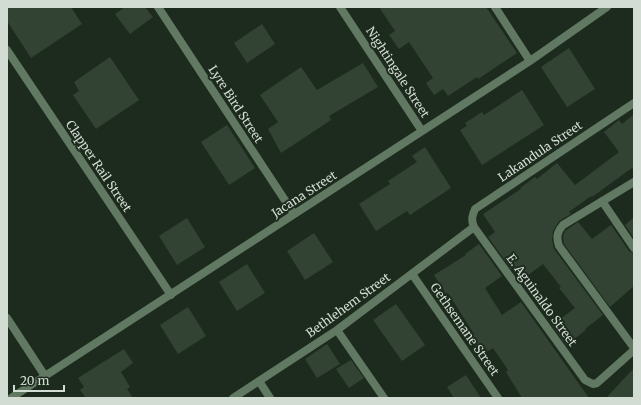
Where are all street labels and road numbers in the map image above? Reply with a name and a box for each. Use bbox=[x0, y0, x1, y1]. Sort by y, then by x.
street label: Nightingale Street bbox=[363, 24, 433, 120]
street label: Lyre Bird Street bbox=[205, 62, 267, 146]
street label: Clapper Rail Street bbox=[63, 117, 135, 215]
street label: Lakandula Street bbox=[495, 117, 585, 185]
street label: Jacana Street bbox=[268, 167, 340, 221]
street label: E. Aguinaldo Street bbox=[504, 251, 581, 349]
street label: Bethlehem Street bbox=[303, 269, 393, 341]
street label: Gethsemane Street bbox=[427, 280, 503, 378]

